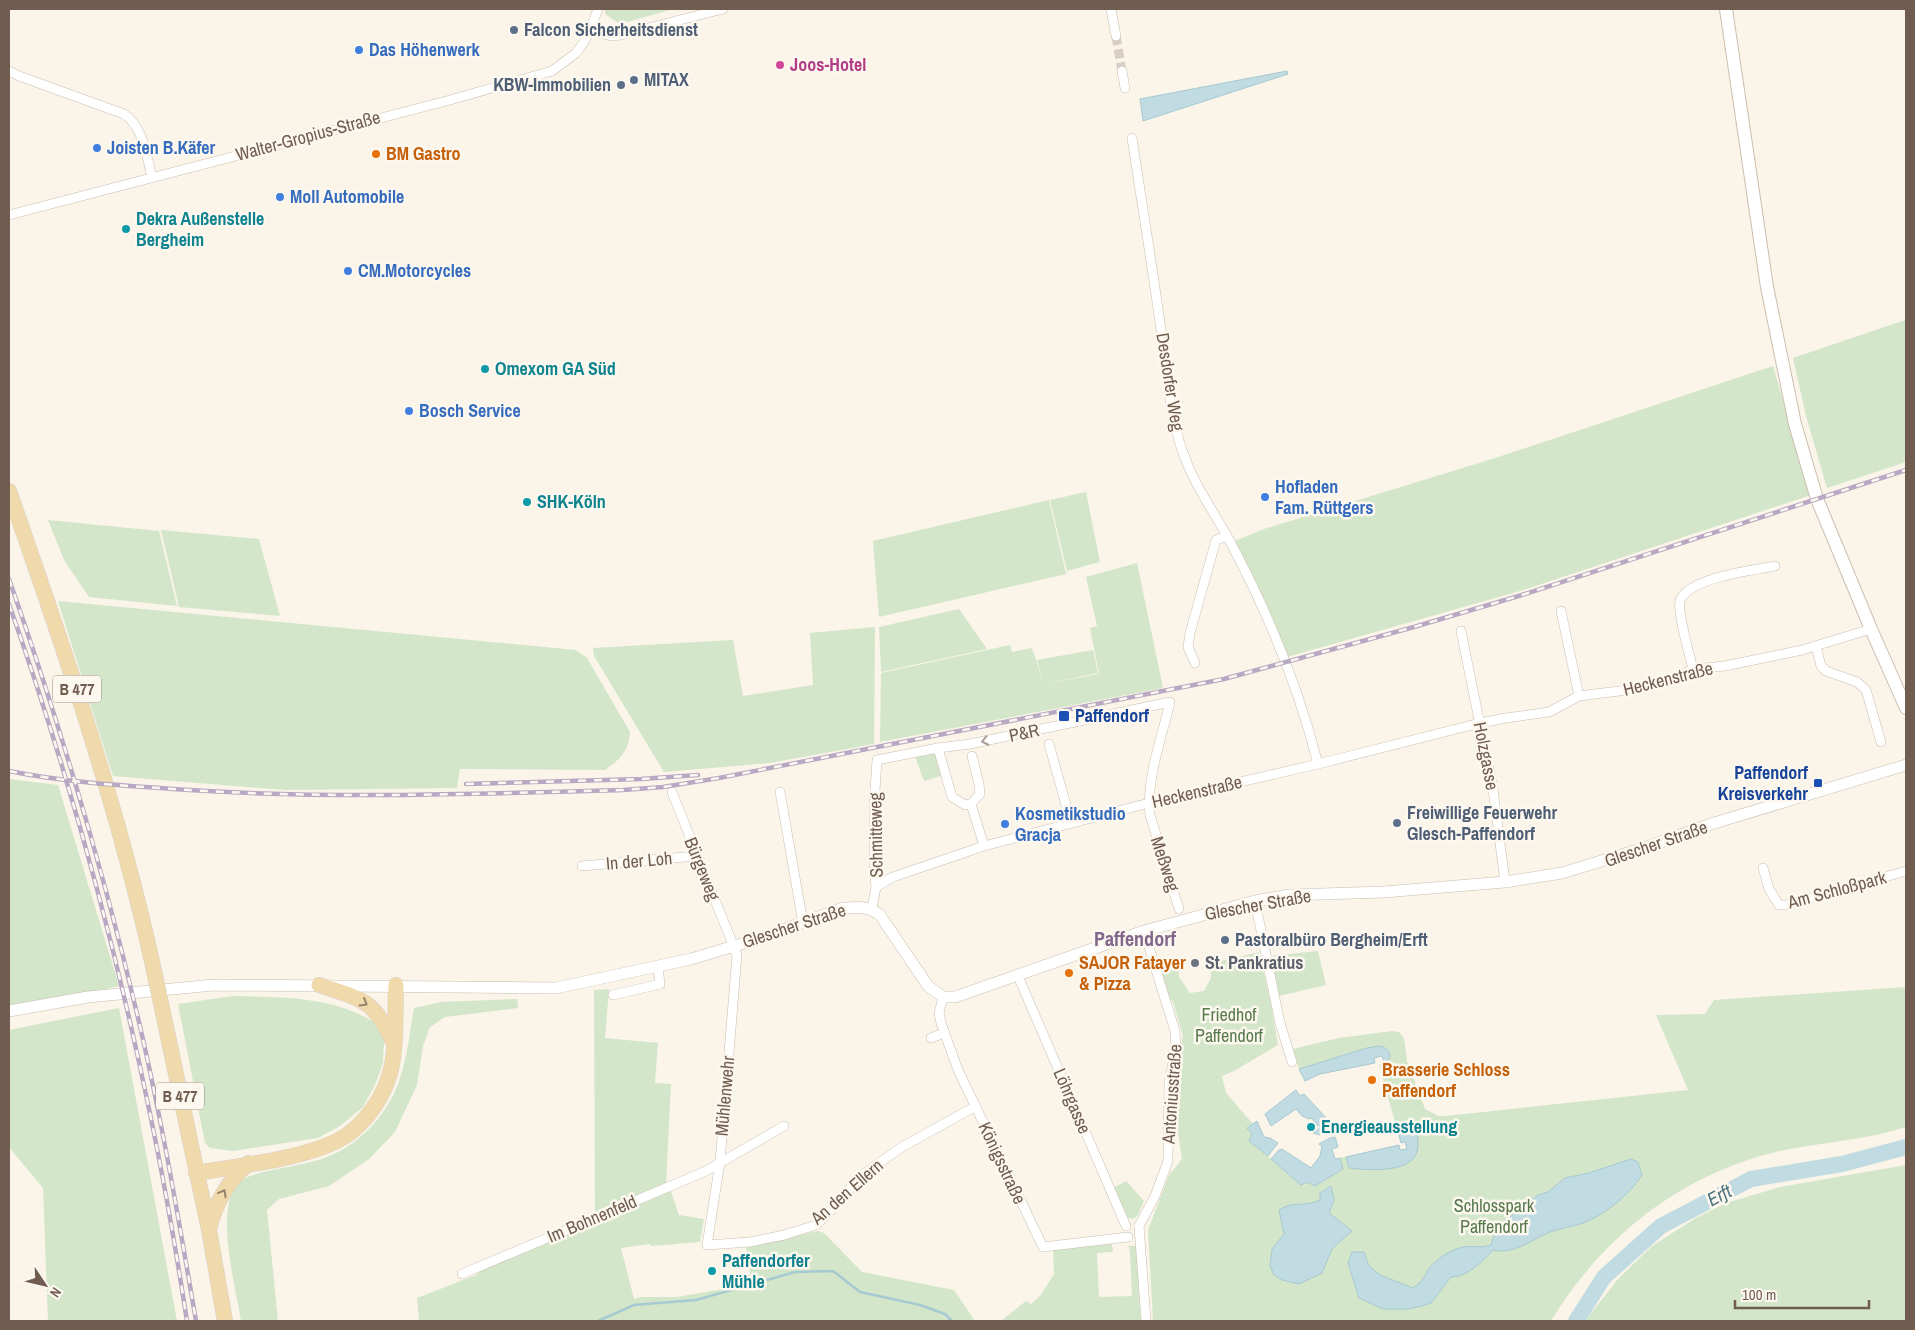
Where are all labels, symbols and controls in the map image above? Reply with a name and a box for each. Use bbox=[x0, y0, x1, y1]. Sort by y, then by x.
place label: Falcon Sicherheitsdienst bbox=[524, 17, 698, 42]
marker: Falcon Sicherheitsdienst bbox=[508, 24, 520, 36]
place label: Das Höhenwerk bbox=[369, 37, 481, 62]
marker: Das Höhenwerk bbox=[353, 44, 365, 56]
place label: Joos-Hotel bbox=[790, 52, 866, 77]
marker: Joos-Hotel bbox=[774, 59, 786, 71]
place label: MITAX bbox=[644, 67, 689, 92]
place label: KBW-Immobilien bbox=[493, 72, 611, 97]
marker: MITAX bbox=[628, 74, 640, 86]
marker: KBW-Immobilien bbox=[615, 79, 627, 91]
street label: Walter-Gropius-Straße bbox=[233, 104, 383, 167]
place label: Joisten B.Käfer bbox=[107, 135, 216, 160]
place label: BM Gastro bbox=[386, 141, 461, 166]
marker: Joisten B.Käfer bbox=[91, 142, 103, 154]
marker: BM Gastro bbox=[370, 148, 382, 160]
place label: Moll Automobile bbox=[290, 184, 404, 209]
marker: Moll Automobile bbox=[274, 191, 286, 203]
place label: Dekra Außenstelle Bergheim bbox=[136, 206, 264, 252]
marker: Dekra Außenstelle Bergheim bbox=[120, 223, 132, 235]
place label: CM.Motorcycles bbox=[358, 258, 471, 283]
marker: CM.Motorcycles bbox=[342, 265, 354, 277]
street label: Desdorfer Weg bbox=[1150, 331, 1191, 434]
place label: Omexom GA Süd bbox=[495, 356, 616, 381]
marker: Omexom GA Süd bbox=[479, 363, 491, 375]
place label: Bosch Service bbox=[419, 398, 521, 423]
marker: Bosch Service bbox=[403, 405, 415, 417]
place label: Hofladen Fam. Rüttgers bbox=[1275, 474, 1374, 520]
place label: SHK-Köln bbox=[537, 489, 606, 514]
marker: Hofladen Fam. Rüttgers bbox=[1259, 491, 1271, 503]
marker: SHK-Köln bbox=[521, 496, 533, 508]
street label: Heckenstraße bbox=[1620, 655, 1715, 702]
road number: B 477 bbox=[53, 676, 101, 702]
place label: Paffendorf bbox=[1075, 703, 1149, 728]
marker: Paffendorf bbox=[1057, 709, 1071, 723]
street label: P&R bbox=[1006, 717, 1042, 748]
street label: Holzgasse bbox=[1468, 720, 1505, 792]
one-way arrow bbox=[981, 735, 990, 745]
place label: Paffendorf Kreisverkehr bbox=[1718, 760, 1808, 806]
street label: Heckenstraße bbox=[1149, 769, 1244, 814]
marker: Paffendorf Kreisverkehr bbox=[1812, 777, 1824, 789]
street label: Schmitteweg bbox=[862, 791, 889, 878]
place label: Freiwillige Feuerwehr Glesch-Paffendorf bbox=[1407, 800, 1557, 846]
place label: Kosmetikstudio Gracja bbox=[1015, 801, 1126, 847]
street label: Glescher Straße bbox=[1601, 814, 1711, 873]
marker: Freiwillige Feuerwehr Glesch-Paffendorf bbox=[1391, 817, 1403, 829]
marker: Kosmetikstudio Gracja bbox=[999, 818, 1011, 830]
street label: Bürgeweg bbox=[678, 833, 727, 905]
street label: Meßweg bbox=[1145, 833, 1186, 895]
street label: In der Loh bbox=[605, 845, 673, 876]
street label: Am Schloßpark bbox=[1784, 864, 1889, 915]
street label: Glescher Straße bbox=[1203, 883, 1313, 926]
street label: Glescher Straße bbox=[739, 897, 849, 954]
district label: Paffendorf bbox=[1094, 925, 1177, 952]
place label: Pastoralbüro Bergheim/Erft bbox=[1235, 927, 1428, 952]
marker: Pastoralbüro Bergheim/Erft bbox=[1219, 934, 1231, 946]
place label: SAJOR Fatayer & Pizza bbox=[1079, 950, 1186, 996]
place label: St. Pankratius bbox=[1205, 950, 1303, 975]
marker: St. Pankratius bbox=[1189, 957, 1201, 969]
marker: SAJOR Fatayer & Pizza bbox=[1063, 967, 1075, 979]
one-way arrow bbox=[359, 996, 368, 1006]
park label: Friedhof Paffendorf bbox=[1195, 1002, 1264, 1048]
street label: Antoniusstraße bbox=[1155, 1043, 1187, 1146]
street label: Mühlenwehr bbox=[709, 1055, 740, 1137]
place label: Brasserie Schloss Paffendorf bbox=[1382, 1057, 1510, 1103]
street label: Löhrgasse bbox=[1047, 1064, 1097, 1137]
marker: Brasserie Schloss Paffendorf bbox=[1366, 1074, 1378, 1086]
road number: B 477 bbox=[156, 1082, 204, 1110]
place label: Energieausstellung bbox=[1321, 1114, 1457, 1139]
street label: Königsstraße bbox=[973, 1118, 1032, 1208]
marker: Energieausstellung bbox=[1305, 1121, 1317, 1133]
street label: An den Ellern bbox=[804, 1153, 888, 1231]
water label: Erft bbox=[1702, 1178, 1736, 1212]
street label: Im Bohnenfeld bbox=[543, 1188, 640, 1249]
one-way arrow bbox=[217, 1190, 227, 1199]
park label: Schlosspark Paffendorf bbox=[1454, 1193, 1535, 1239]
place label: Paffendorfer Mühle bbox=[722, 1248, 810, 1294]
north arrow bbox=[20, 1260, 70, 1310]
marker: Paffendorfer Mühle bbox=[706, 1265, 718, 1277]
scale bar bbox=[1735, 1278, 1869, 1310]
text: N bbox=[46, 1284, 65, 1301]
text: 100 m bbox=[1742, 1284, 1776, 1305]

